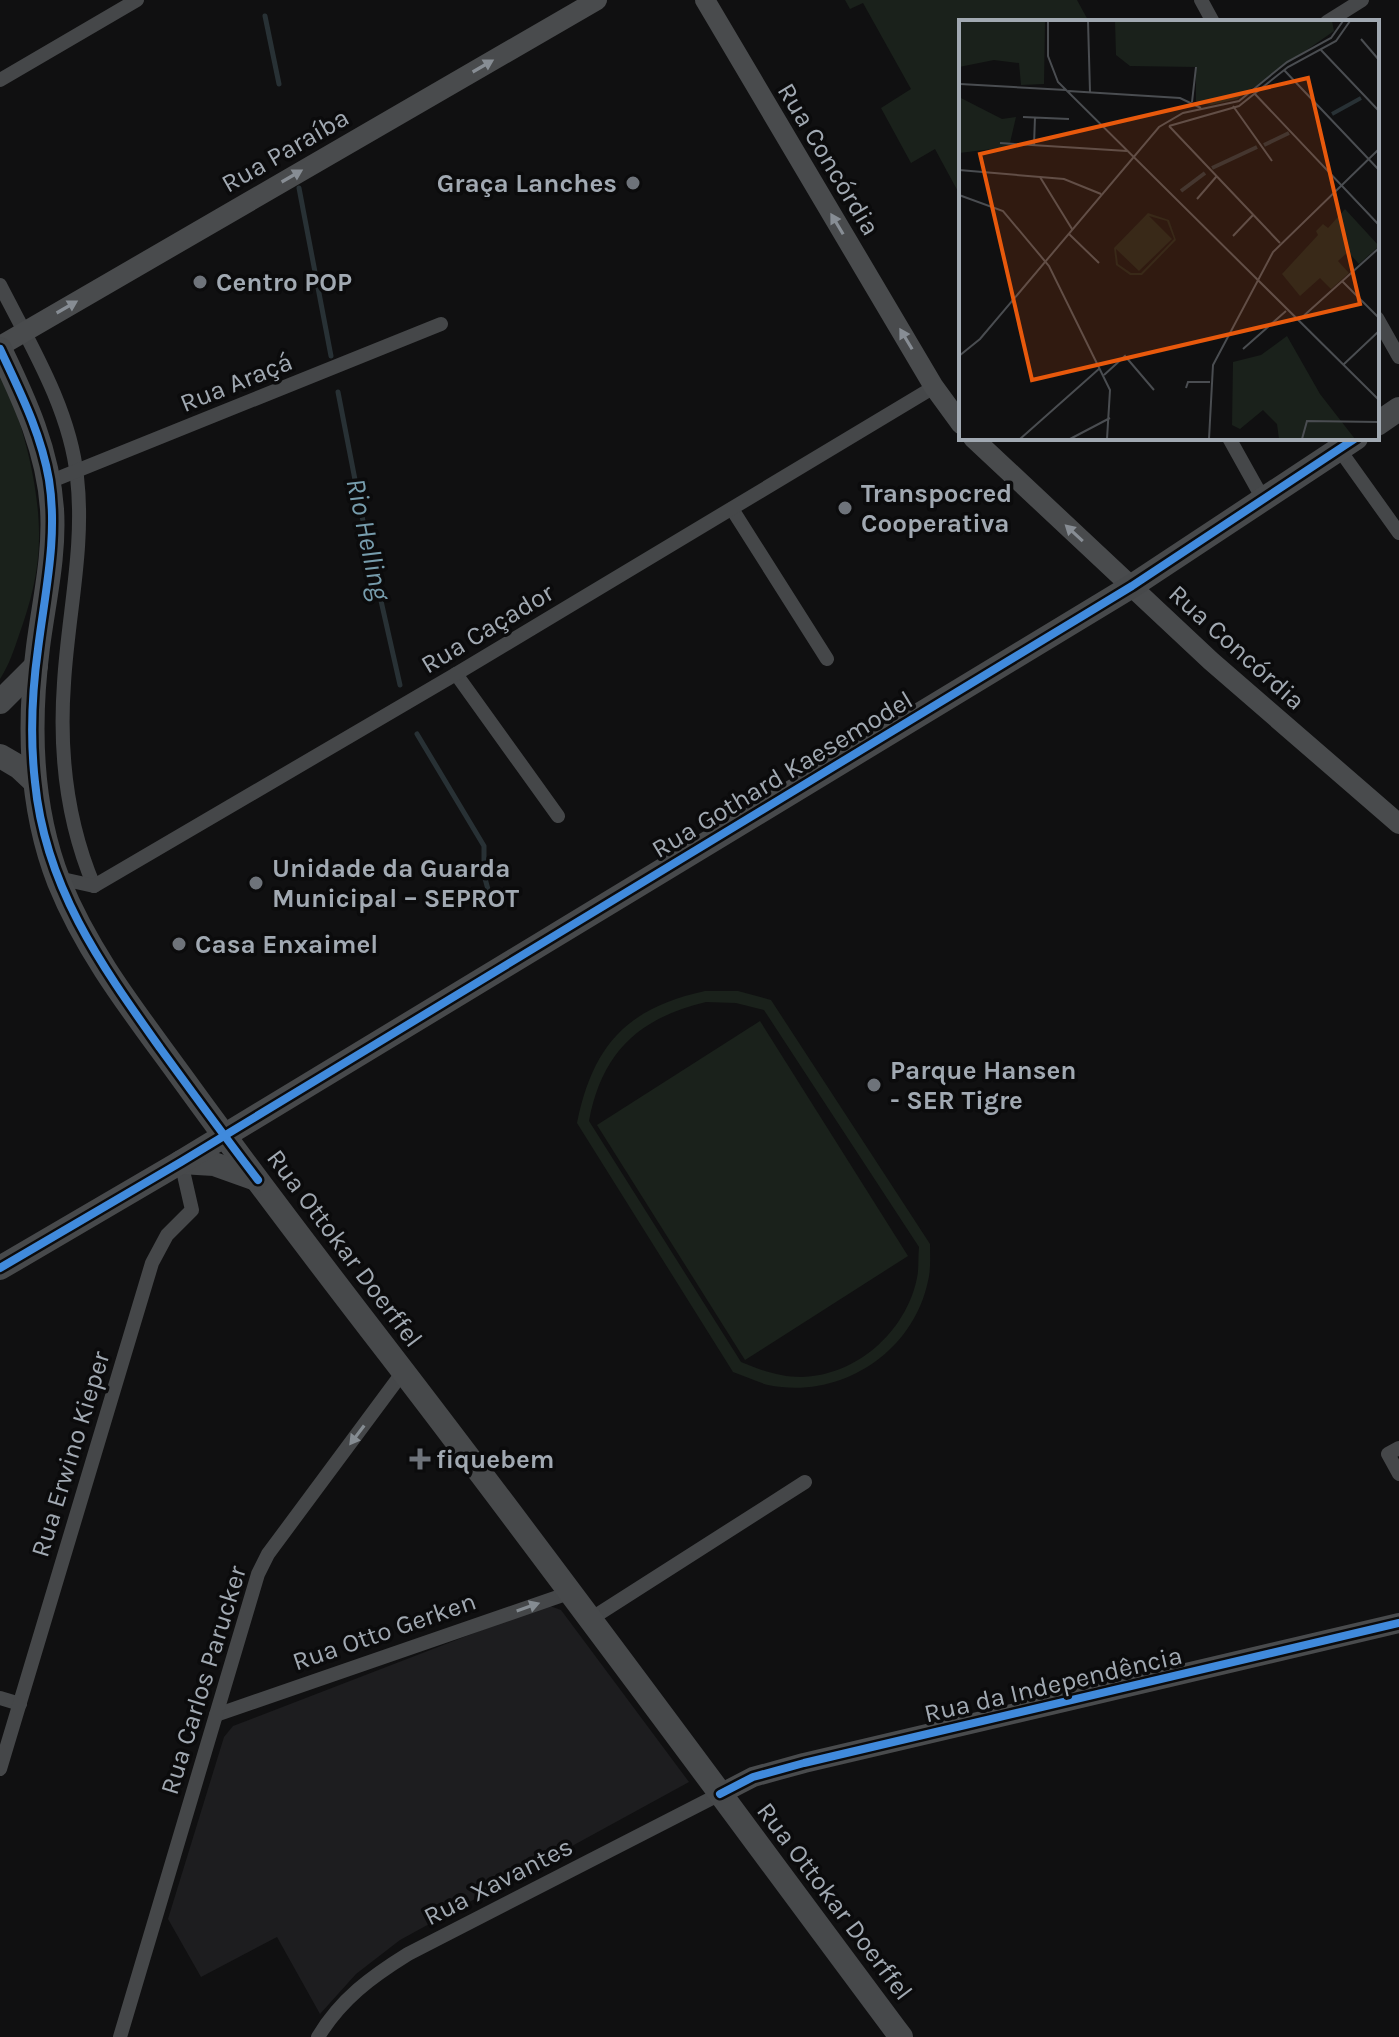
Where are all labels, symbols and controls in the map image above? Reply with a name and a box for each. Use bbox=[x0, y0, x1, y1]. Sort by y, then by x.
inset map bbox=[959, 20, 1379, 440]
one-way arrow bbox=[472, 59, 494, 73]
street label: Rua Concórdia bbox=[771, 77, 886, 241]
street label: Rua Paraíba bbox=[216, 101, 355, 199]
place label: Graça Lanches bbox=[437, 168, 617, 199]
one-way arrow bbox=[281, 169, 304, 183]
marker: Graça Lanches bbox=[624, 174, 642, 192]
one-way arrow bbox=[830, 213, 844, 235]
place label: Centro POP bbox=[216, 267, 352, 298]
marker: Centro POP bbox=[191, 273, 209, 291]
one-way arrow bbox=[56, 300, 79, 314]
one-way arrow bbox=[899, 328, 913, 350]
street label: Rua Araçá bbox=[175, 346, 297, 419]
water label: Rio Helling bbox=[340, 475, 398, 605]
place label: Transpocred Cooperativa bbox=[861, 478, 1012, 539]
marker: Transpocred Cooperativa bbox=[836, 499, 854, 517]
one-way arrow bbox=[1065, 524, 1084, 542]
street label: Rua Caçador bbox=[415, 576, 560, 680]
street label: Rua Concórdia bbox=[1162, 578, 1311, 717]
street label: Rua Gothard Kaesemodel bbox=[646, 684, 918, 865]
place label: Unidade da Guarda Municipal – SEPROT bbox=[272, 853, 519, 914]
marker: Unidade da Guarda Municipal – SEPROT bbox=[247, 874, 265, 892]
place label: Casa Enxaimel bbox=[195, 929, 378, 960]
marker: Casa Enxaimel bbox=[170, 935, 188, 953]
place label: Parque Hansen - SER Tigre bbox=[890, 1055, 1076, 1116]
marker: Parque Hansen - SER Tigre bbox=[865, 1076, 883, 1094]
street label: Rua Ottokar Doerffel bbox=[260, 1143, 429, 1353]
street label: Rua Erwino Kieper bbox=[24, 1347, 117, 1561]
one-way arrow bbox=[349, 1424, 365, 1446]
place label: fiquebem bbox=[436, 1444, 554, 1475]
marker: fiquebem bbox=[411, 1450, 429, 1468]
street label: Rua Carlos Parucker bbox=[154, 1561, 253, 1798]
street label: Rua Otto Gerken bbox=[288, 1586, 480, 1677]
one-way arrow bbox=[516, 1600, 540, 1613]
street label: Rua da Independência bbox=[921, 1640, 1185, 1729]
street label: Rua Ottokar Doerffel bbox=[750, 1796, 919, 2006]
street label: Rua Xavantes bbox=[419, 1831, 578, 1932]

